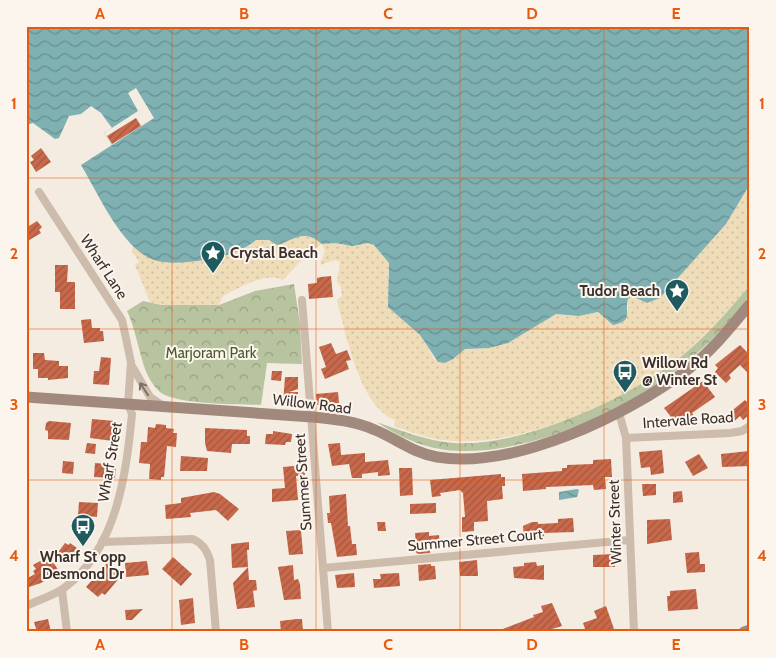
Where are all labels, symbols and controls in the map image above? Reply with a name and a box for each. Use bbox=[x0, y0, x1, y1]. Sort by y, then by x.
text: A bbox=[95, 4, 105, 23]
text: B bbox=[239, 4, 249, 23]
text: C bbox=[383, 4, 393, 23]
text: D bbox=[526, 4, 538, 23]
text: E bbox=[671, 4, 681, 23]
text: 1 bbox=[11, 94, 17, 113]
text: 1 bbox=[759, 94, 765, 113]
street label: Wharf Lane bbox=[76, 231, 132, 303]
place icon: Crystal Beach bbox=[200, 240, 226, 274]
text: 2 bbox=[10, 244, 18, 263]
place label: Crystal Beach bbox=[230, 244, 318, 262]
text: 2 bbox=[758, 244, 766, 263]
place icon: Tudor Beach bbox=[664, 278, 690, 312]
place label: Tudor Beach bbox=[580, 282, 660, 300]
park label: Marjoram Park bbox=[166, 344, 257, 362]
place label: Willow Rd @ Winter St bbox=[642, 354, 717, 389]
bus stop icon: Willow Rd @ Winter St bbox=[612, 359, 638, 393]
one-way arrow bbox=[138, 382, 148, 396]
street label: Willow Road bbox=[272, 390, 352, 418]
text: 3 bbox=[10, 395, 18, 414]
text: 3 bbox=[758, 395, 766, 414]
street label: Intervale Road bbox=[642, 408, 734, 432]
street label: Wharf Street bbox=[94, 420, 126, 504]
street label: Summer Street bbox=[291, 433, 315, 531]
street label: Winter Street bbox=[605, 479, 625, 565]
bus stop icon: Wharf St opp Desmond Dr bbox=[70, 513, 96, 547]
street label: Summer Street Court bbox=[407, 525, 543, 555]
text: 4 bbox=[9, 546, 19, 565]
text: 4 bbox=[757, 546, 767, 565]
place label: Wharf St opp Desmond Dr bbox=[40, 548, 127, 583]
text: A bbox=[95, 635, 105, 654]
text: B bbox=[239, 635, 249, 654]
text: C bbox=[383, 635, 393, 654]
text: D bbox=[526, 635, 538, 654]
text: E bbox=[671, 635, 681, 654]

